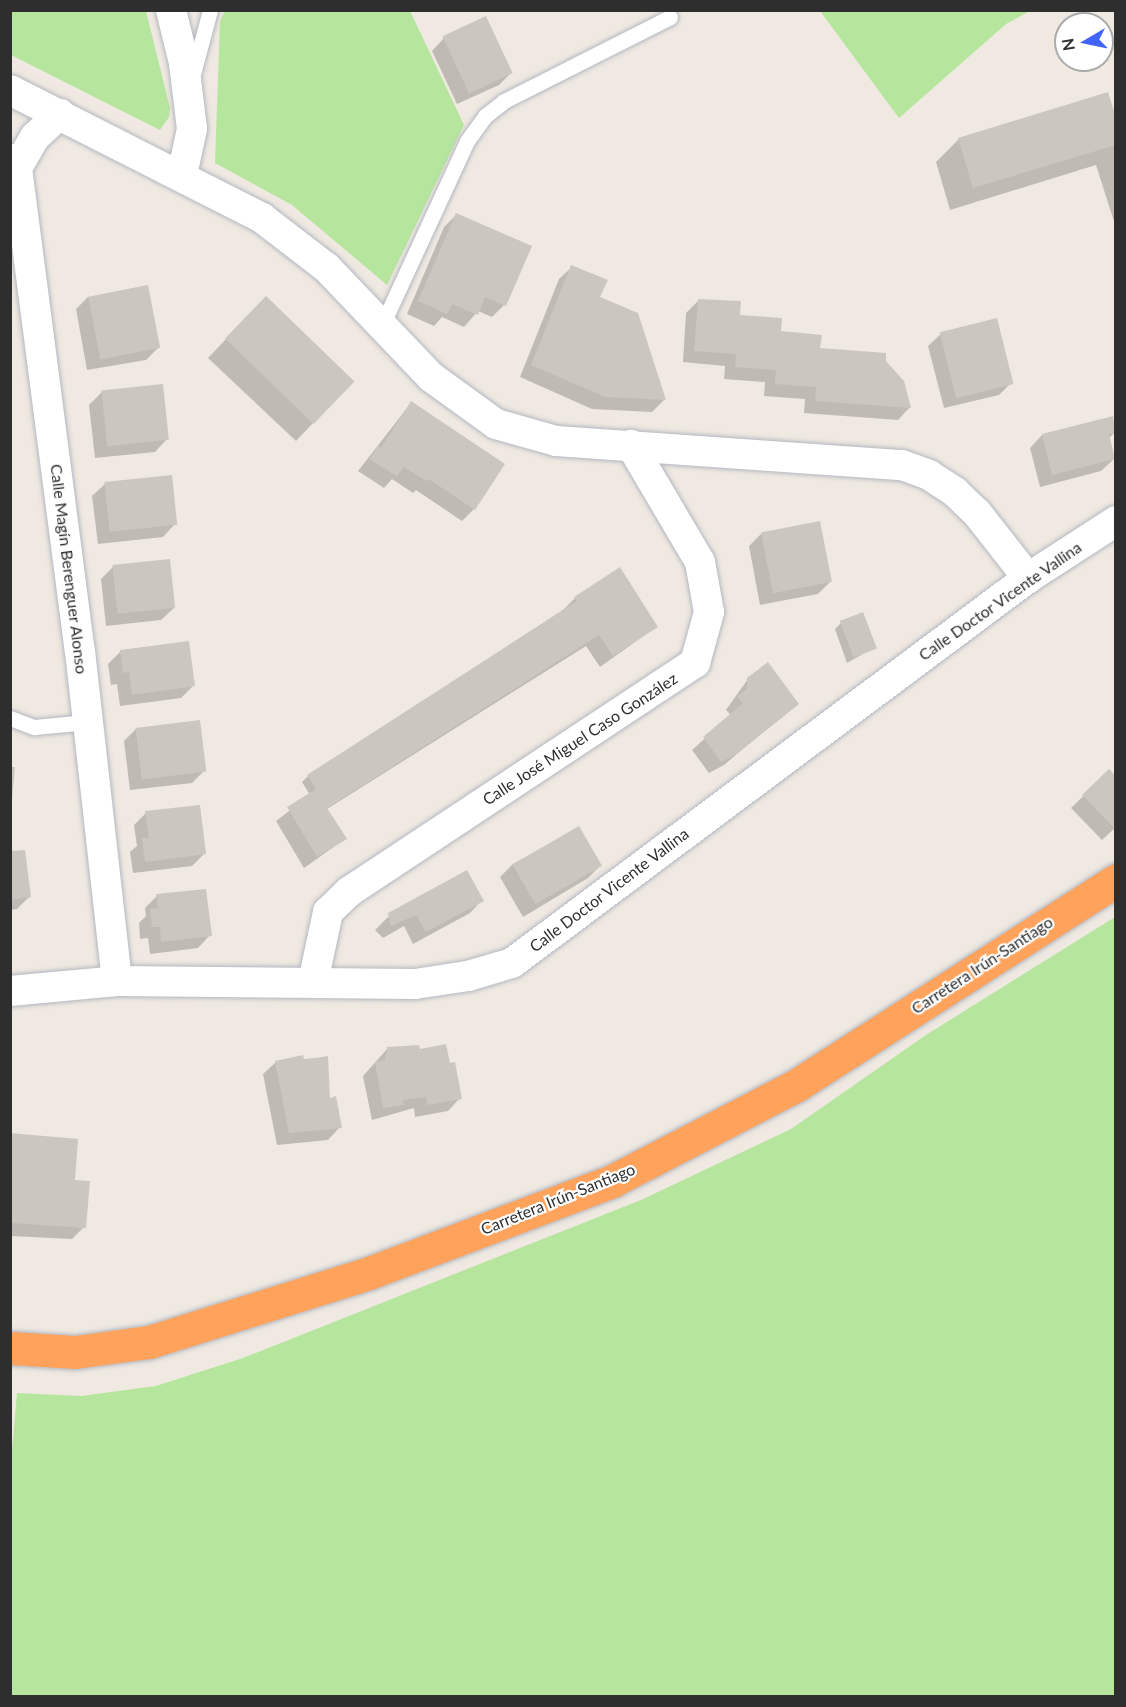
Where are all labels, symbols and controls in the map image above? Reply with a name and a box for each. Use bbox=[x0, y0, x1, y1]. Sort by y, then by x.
north arrow bbox=[1054, 12, 1114, 72]
text: N bbox=[1057, 37, 1078, 52]
street label: Calle Magín Berenguer Alonso bbox=[47, 463, 91, 675]
street label: Calle Doctor Vicente Vallina bbox=[914, 537, 1086, 665]
street label: Calle José Miguel Caso González bbox=[479, 669, 681, 809]
street label: Calle Doctor Vicente Vallina bbox=[525, 823, 693, 957]
street label: Carretera Irún-Santiago bbox=[908, 912, 1056, 1018]
street label: Carretera Irún-Santiago bbox=[478, 1159, 638, 1239]

